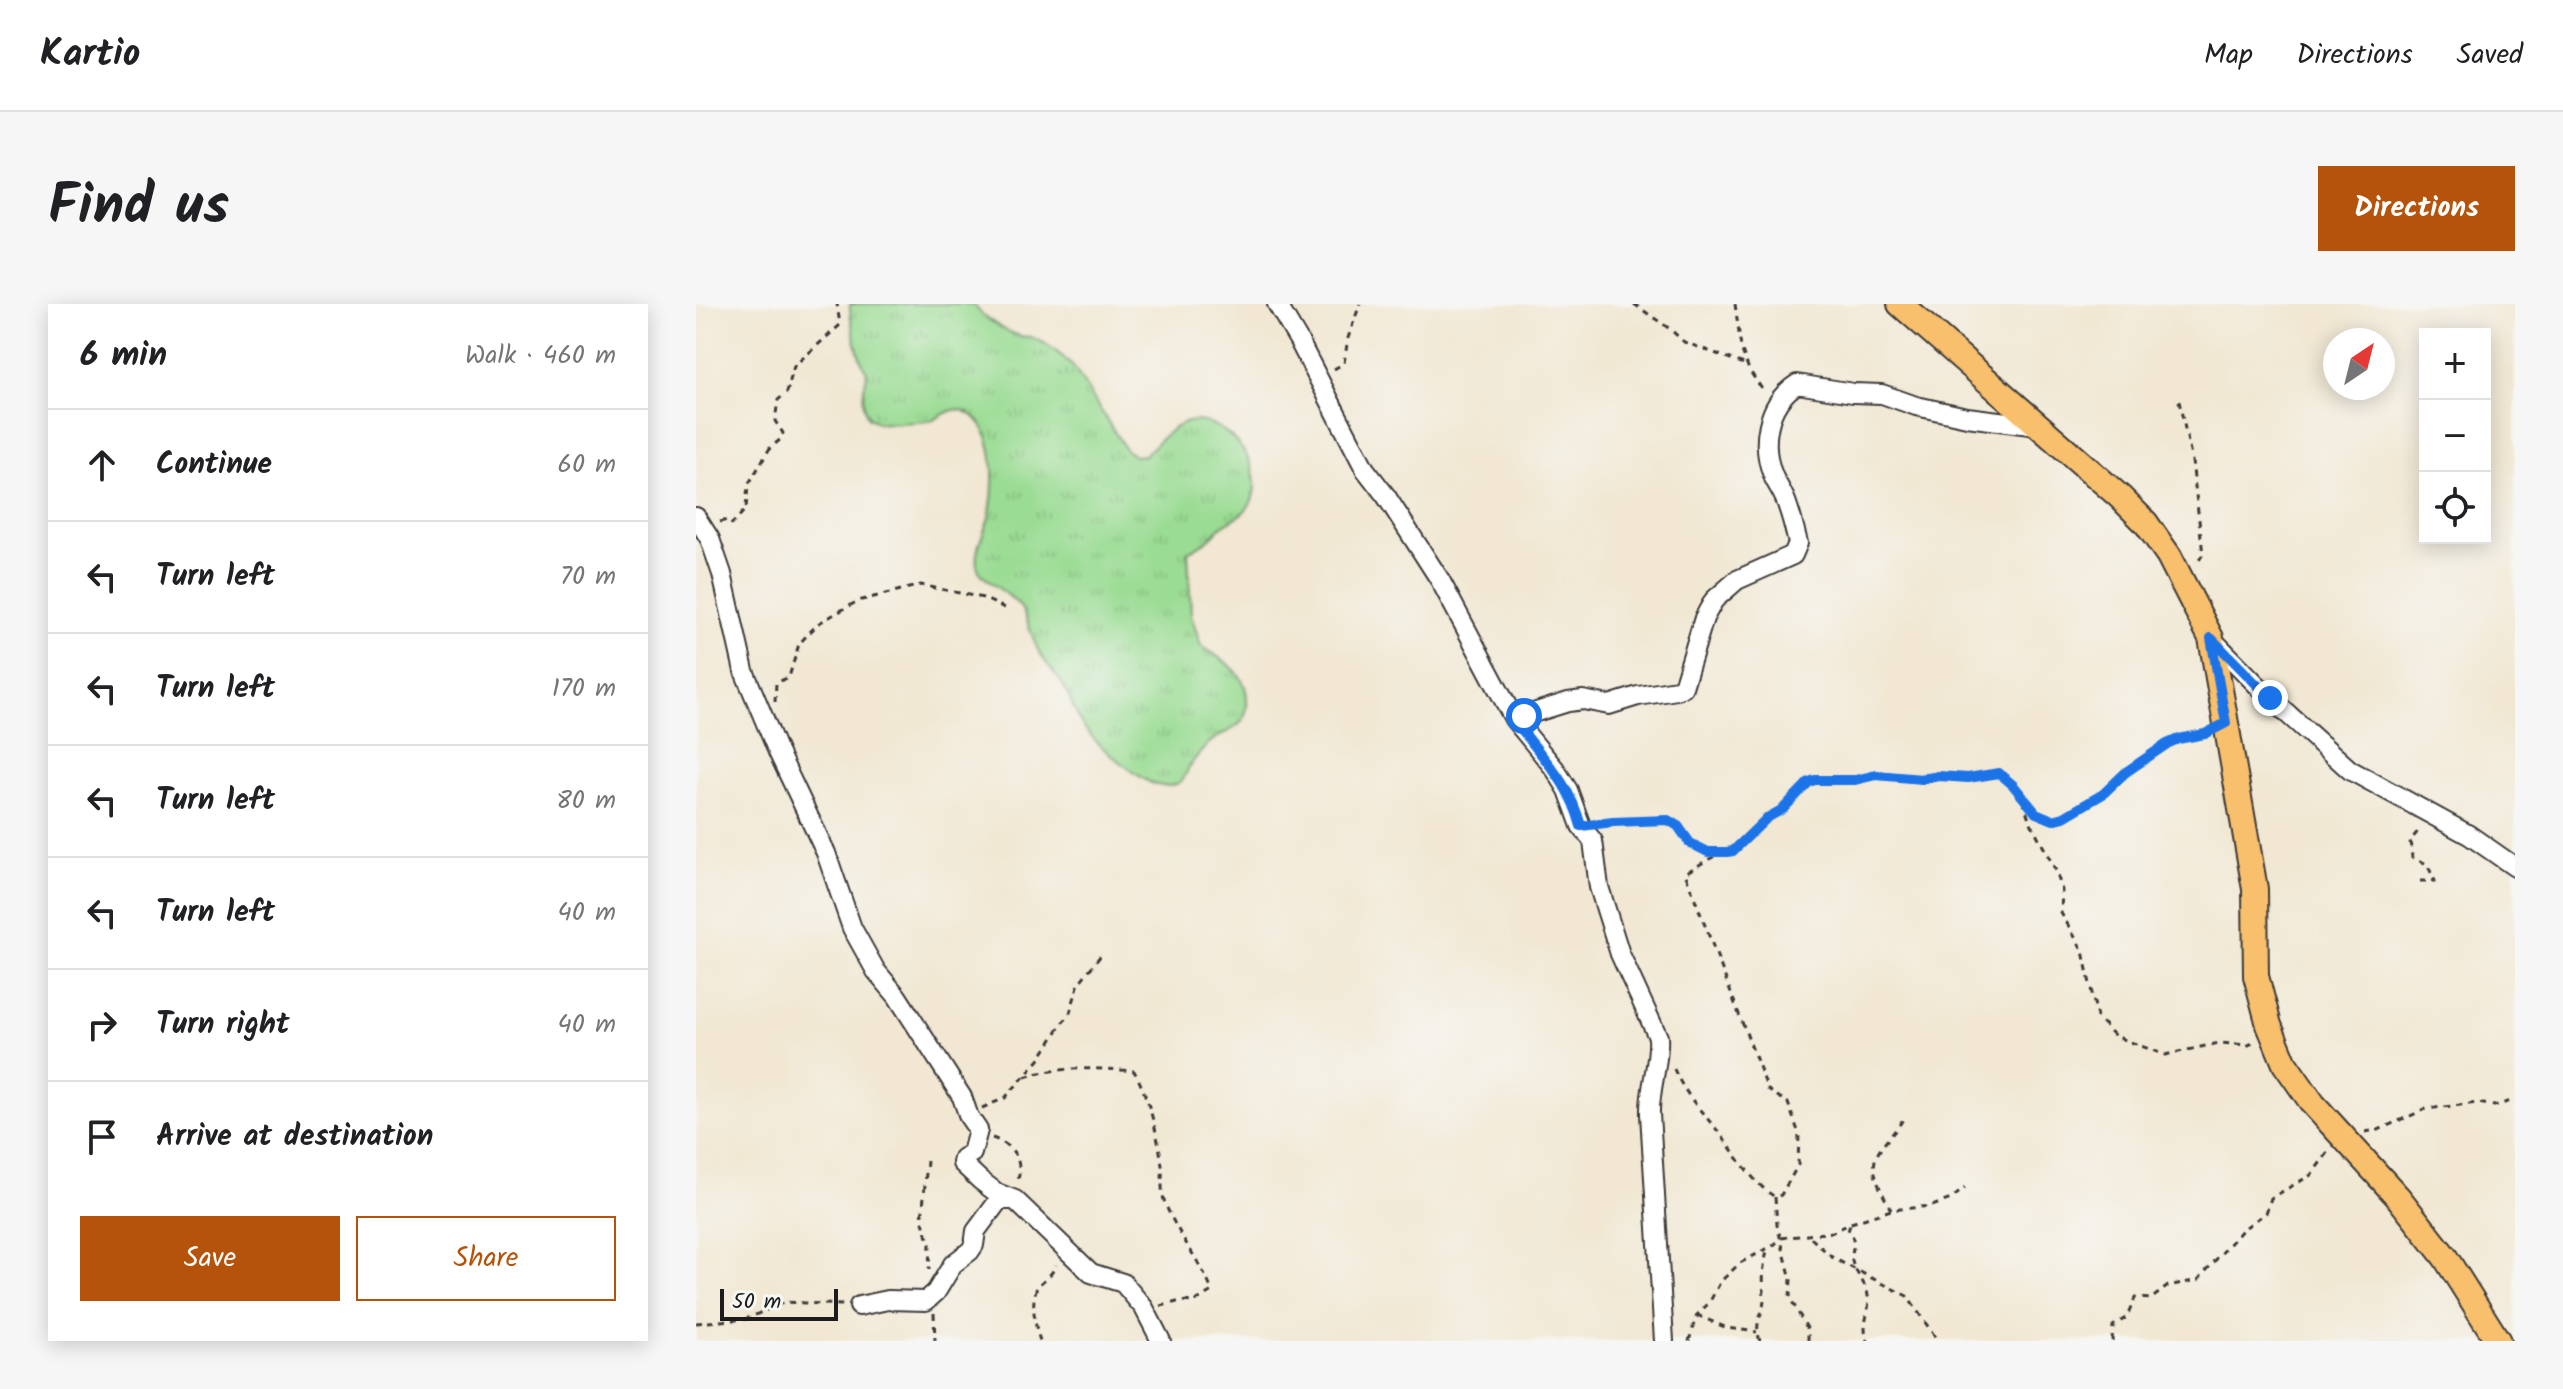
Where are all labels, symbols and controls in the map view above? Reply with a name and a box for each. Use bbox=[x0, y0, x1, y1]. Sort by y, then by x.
text: Kartio bbox=[40, 25, 140, 85]
text: Map bbox=[2204, 33, 2253, 78]
text: Directions bbox=[2297, 33, 2413, 78]
text: Saved bbox=[2457, 33, 2523, 78]
text: Find us bbox=[48, 163, 229, 253]
button: Directions bbox=[2318, 166, 2515, 251]
north arrow bbox=[2323, 328, 2395, 400]
map controls bbox=[2419, 328, 2491, 544]
button: + bbox=[2419, 328, 2491, 400]
text: 6 min bbox=[80, 329, 167, 383]
text: Walk · 460 m bbox=[465, 335, 616, 377]
button: − bbox=[2419, 400, 2491, 472]
text: Continue bbox=[156, 441, 272, 489]
icon: ahead bbox=[80, 443, 124, 487]
text: 60 m bbox=[557, 444, 616, 486]
button: locate bbox=[2419, 472, 2491, 544]
text: Turn left bbox=[156, 553, 275, 601]
icon: left bbox=[80, 555, 124, 599]
text: 70 m bbox=[560, 556, 616, 598]
text: Turn left bbox=[156, 665, 275, 713]
icon: left bbox=[80, 667, 124, 711]
text: 170 m bbox=[552, 668, 616, 710]
route end bbox=[2252, 680, 2288, 716]
route start bbox=[1506, 698, 1542, 734]
text: Turn left bbox=[156, 777, 275, 825]
icon: left bbox=[80, 779, 124, 823]
text: 80 m bbox=[556, 780, 616, 822]
text: Turn left bbox=[156, 889, 275, 937]
icon: left bbox=[80, 891, 124, 935]
text: 40 m bbox=[558, 892, 616, 934]
text: Turn right bbox=[156, 1001, 289, 1049]
icon: right bbox=[80, 1003, 124, 1047]
text: 40 m bbox=[558, 1004, 616, 1046]
text: Arrive at destination bbox=[156, 1113, 433, 1161]
icon: arrive bbox=[80, 1115, 124, 1159]
button: Save bbox=[80, 1216, 340, 1301]
button: Share bbox=[356, 1216, 616, 1301]
scale bar bbox=[720, 1285, 838, 1321]
text: 50 m bbox=[732, 1285, 781, 1320]

